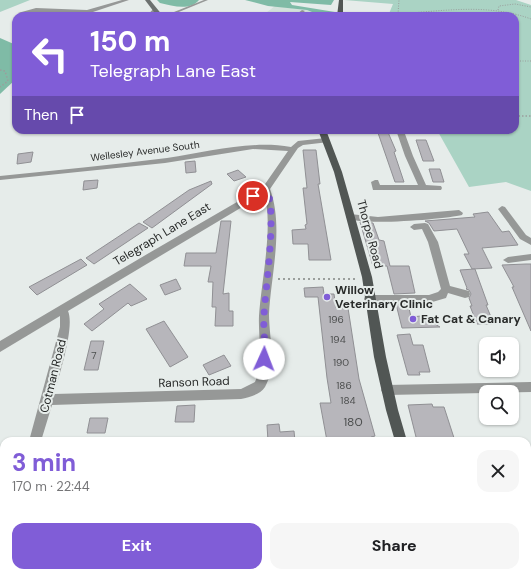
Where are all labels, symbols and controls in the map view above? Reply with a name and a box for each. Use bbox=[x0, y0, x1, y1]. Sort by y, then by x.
text: 150 m bbox=[90, 23, 170, 60]
icon: left bbox=[24, 28, 76, 80]
text: Telegraph Lane East bbox=[90, 59, 256, 83]
icon: arrive bbox=[66, 104, 88, 126]
text: Then bbox=[24, 105, 58, 125]
street label: Wellesley Avenue South bbox=[90, 138, 200, 164]
pin bbox=[236, 179, 270, 213]
icon: arrive bbox=[242, 185, 264, 207]
street label: Telegraph Lane East bbox=[110, 198, 214, 269]
street label: Thorpe Road bbox=[353, 198, 387, 270]
place label: Willow Veterinary Clinic bbox=[335, 282, 433, 312]
marker: Willow Veterinary Clinic bbox=[322, 292, 332, 302]
place label: Fat Cat & Canary bbox=[421, 311, 521, 327]
house number: 196 bbox=[328, 313, 344, 326]
marker: Fat Cat & Canary bbox=[408, 314, 418, 324]
house number: 194 bbox=[330, 333, 346, 346]
street label: Cotman Road bbox=[36, 337, 70, 415]
map controls bbox=[479, 337, 519, 425]
button: sound bbox=[479, 337, 519, 377]
position arrow bbox=[243, 338, 285, 380]
house number: 7 bbox=[91, 349, 97, 362]
house number: 190 bbox=[333, 356, 349, 369]
street label: Ranson Road bbox=[158, 373, 230, 391]
house number: 186 bbox=[336, 379, 352, 392]
button: search bbox=[479, 385, 519, 425]
house number: 184 bbox=[340, 394, 356, 407]
house number: 180 bbox=[343, 414, 363, 430]
text: 3 min bbox=[12, 447, 76, 478]
button: close bbox=[477, 450, 519, 492]
text: 170 m · 22:44 bbox=[12, 478, 90, 495]
button: Exit bbox=[12, 523, 262, 569]
button: Share bbox=[270, 523, 519, 569]

